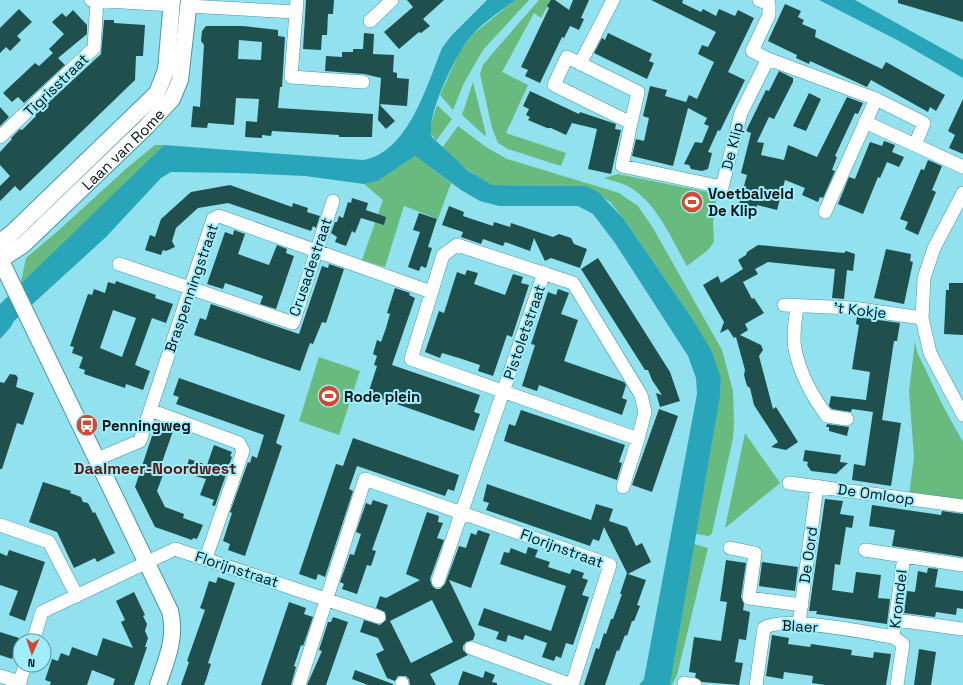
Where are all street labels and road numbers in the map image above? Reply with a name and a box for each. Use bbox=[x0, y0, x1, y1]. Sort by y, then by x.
street label: Tigrisstraat bbox=[20, 49, 92, 121]
street label: Laan van Rome bbox=[77, 104, 168, 194]
street label: De Klip bbox=[717, 120, 747, 172]
street label: Crusadestraat bbox=[284, 215, 336, 319]
street label: Braspenningstraat bbox=[160, 221, 222, 355]
street label: Pistoletstraat bbox=[499, 282, 549, 382]
street label: 't Kokje bbox=[832, 298, 888, 322]
street label: De Omloop bbox=[836, 479, 916, 509]
street label: Florijnstraat bbox=[518, 524, 606, 572]
street label: De Oord bbox=[795, 525, 821, 585]
street label: Florijnstraat bbox=[193, 547, 281, 592]
street label: Kromdel bbox=[885, 569, 911, 629]
street label: Blaer bbox=[781, 616, 819, 636]

